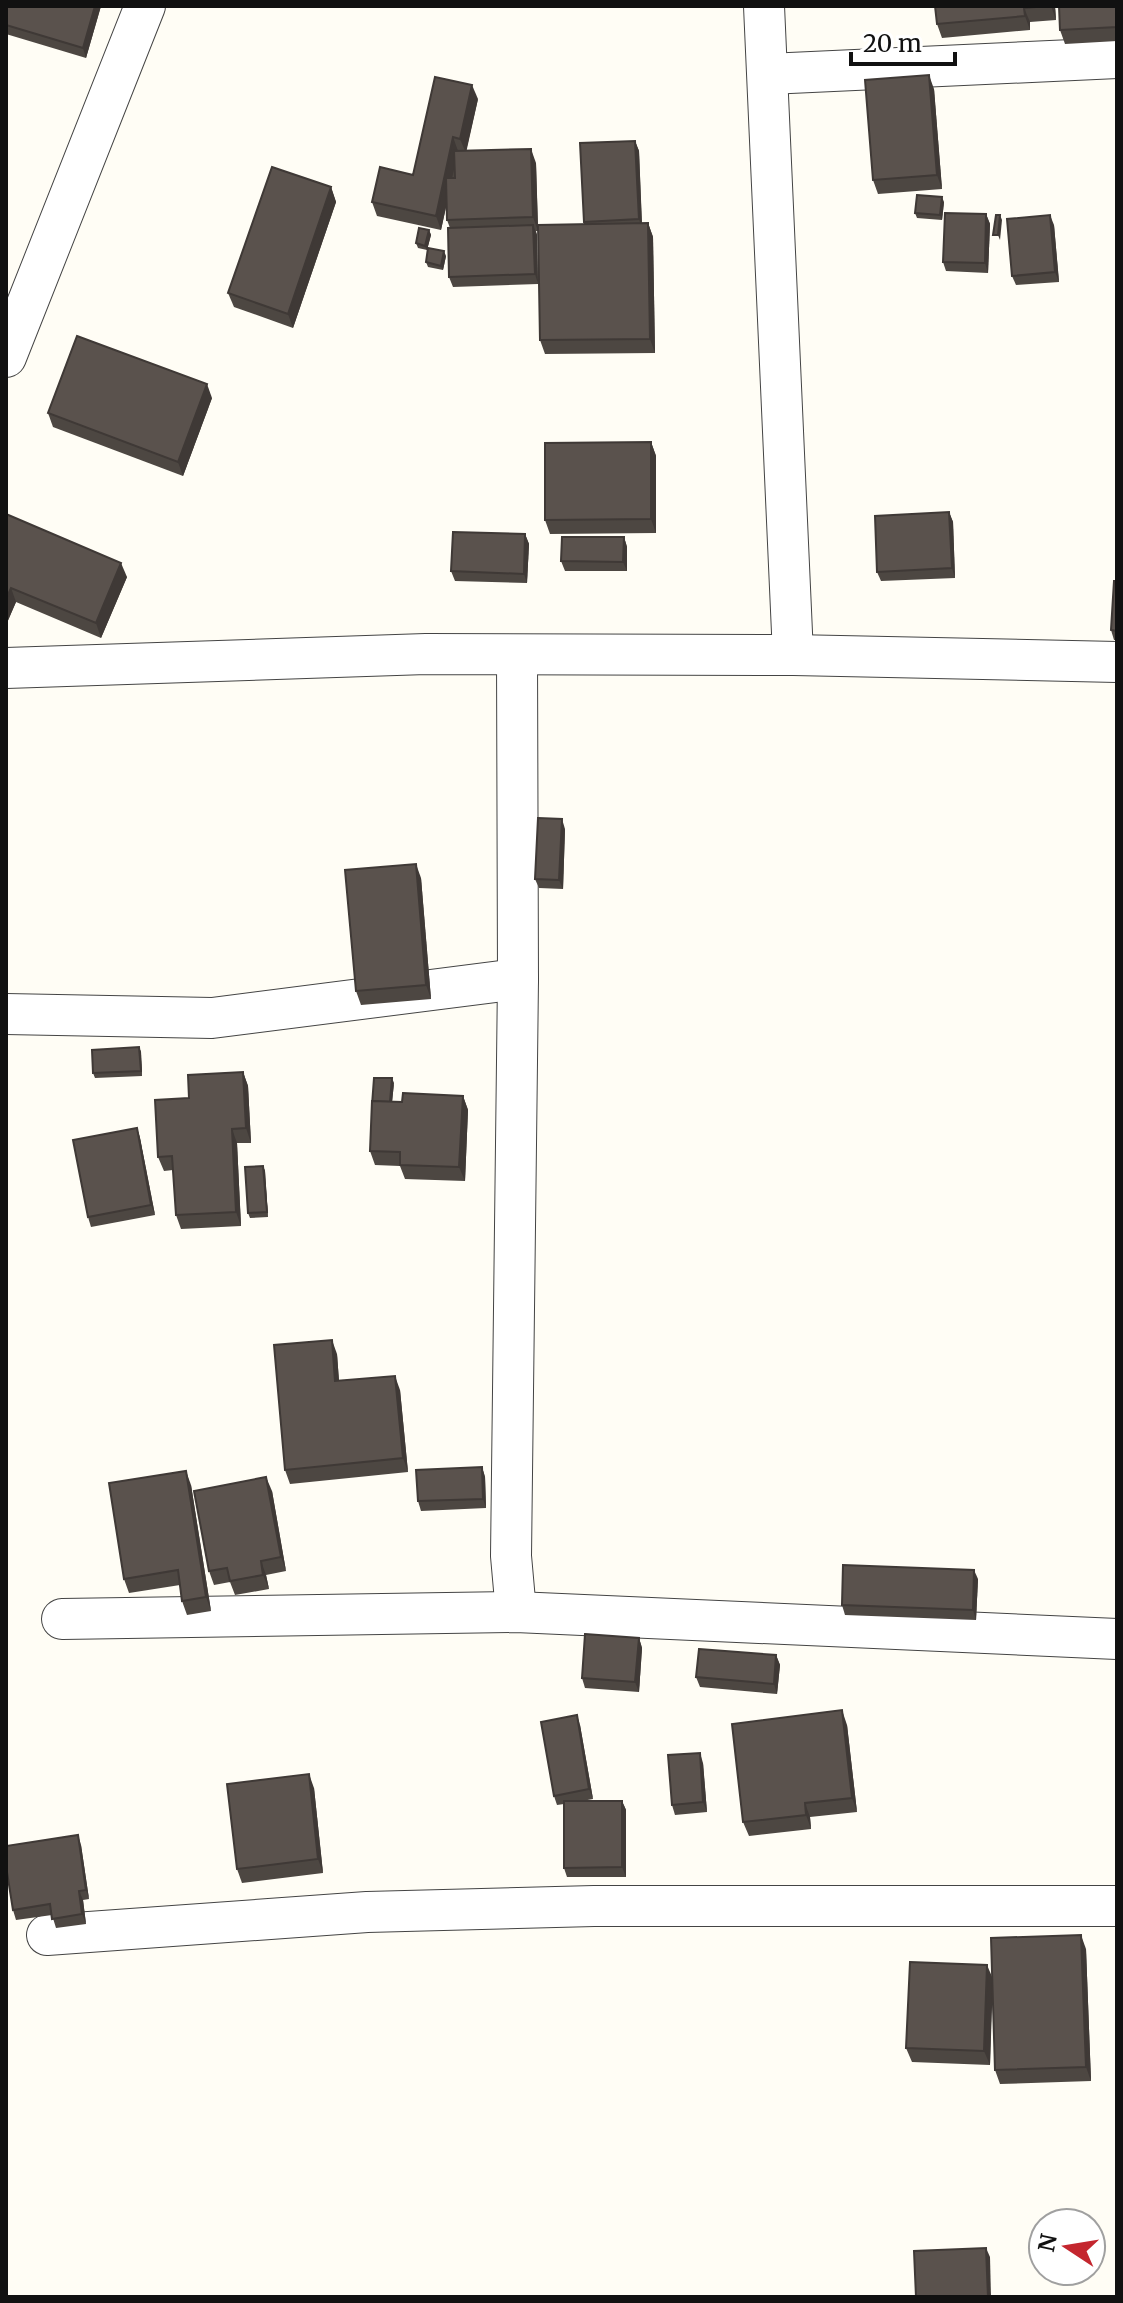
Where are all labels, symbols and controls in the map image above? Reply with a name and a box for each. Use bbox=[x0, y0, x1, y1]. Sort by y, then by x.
scale bar bbox=[851, 16, 955, 66]
text: 20 m bbox=[863, 28, 922, 59]
north arrow bbox=[1027, 2207, 1107, 2287]
text: N bbox=[1032, 2231, 1063, 2254]

